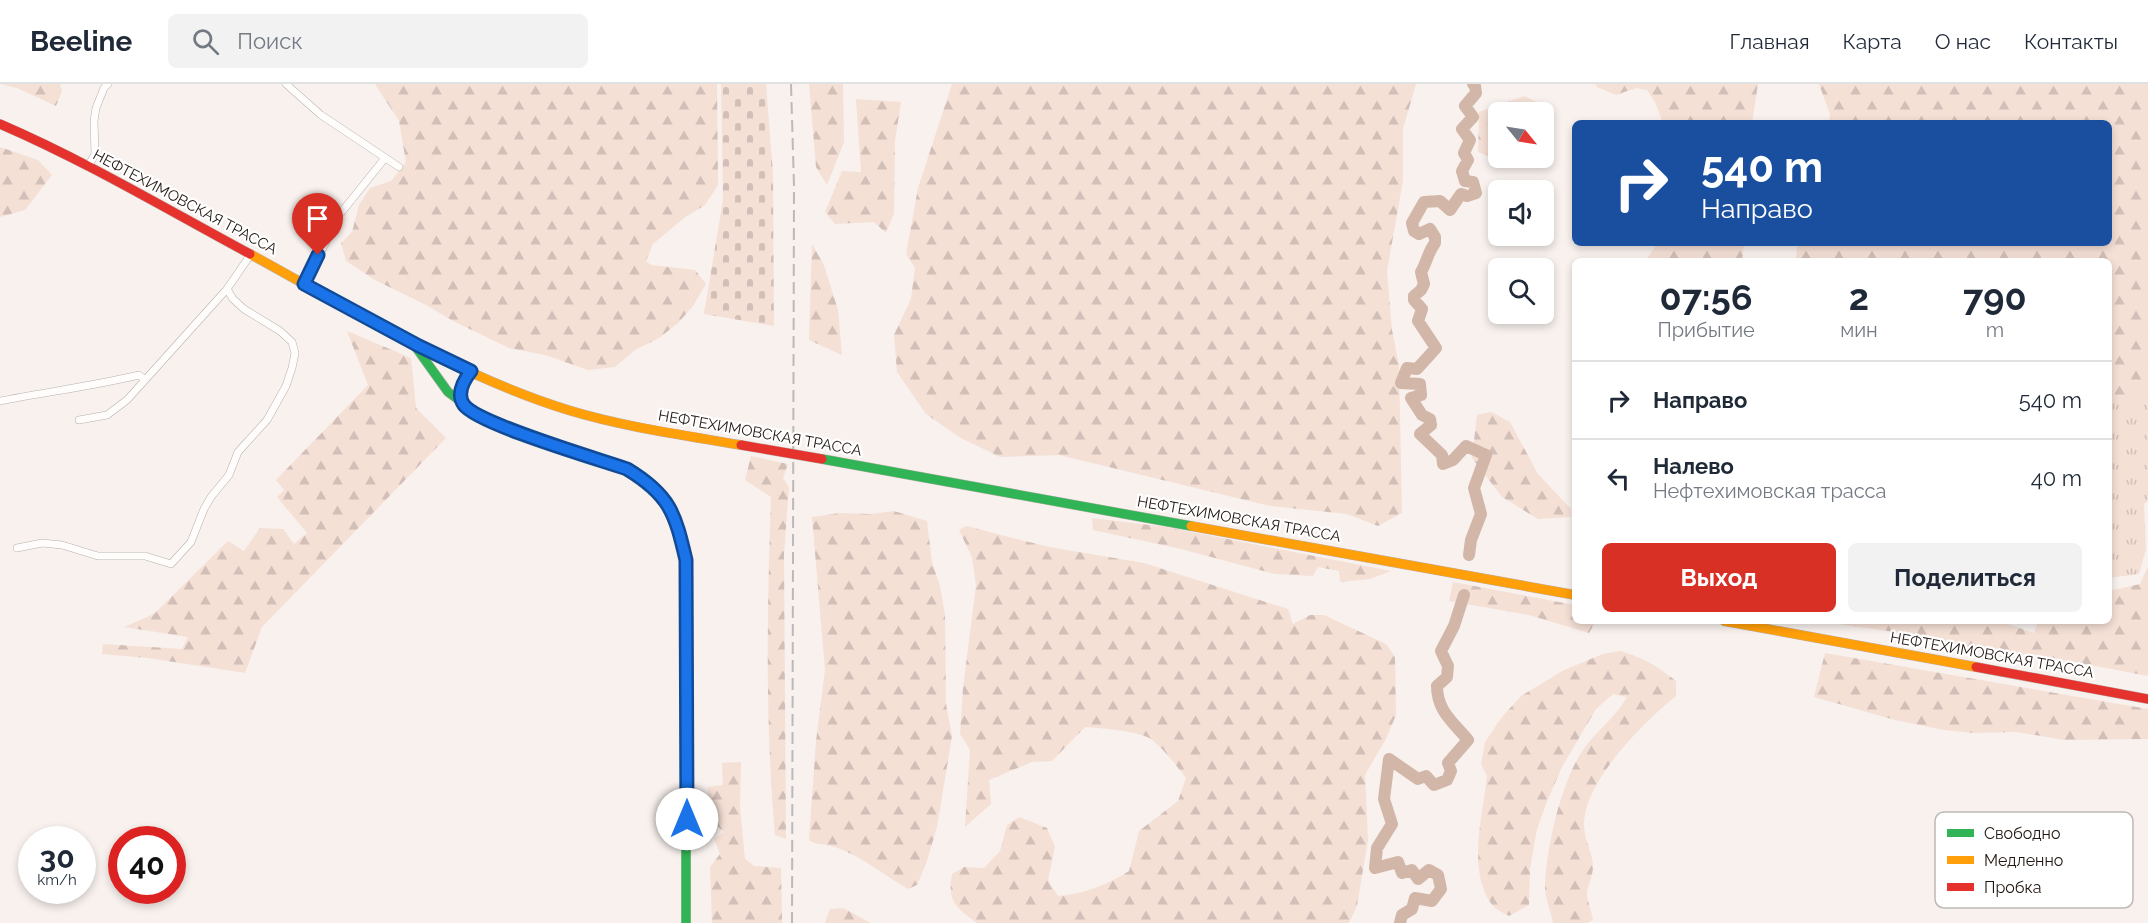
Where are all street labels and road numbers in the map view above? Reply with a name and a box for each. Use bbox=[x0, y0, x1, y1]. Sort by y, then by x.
street label: НЕФТЕХИМОВСКАЯ ТРАССА bbox=[90, 146, 280, 258]
street label: НЕФТЕХИМОВСКАЯ ТРАССА bbox=[657, 406, 863, 460]
street label: НЕФТЕХИМОВСКАЯ ТРАССА bbox=[1136, 492, 1342, 546]
street label: НЕФТЕХИМОВСКАЯ ТРАССА bbox=[1889, 628, 2095, 682]

